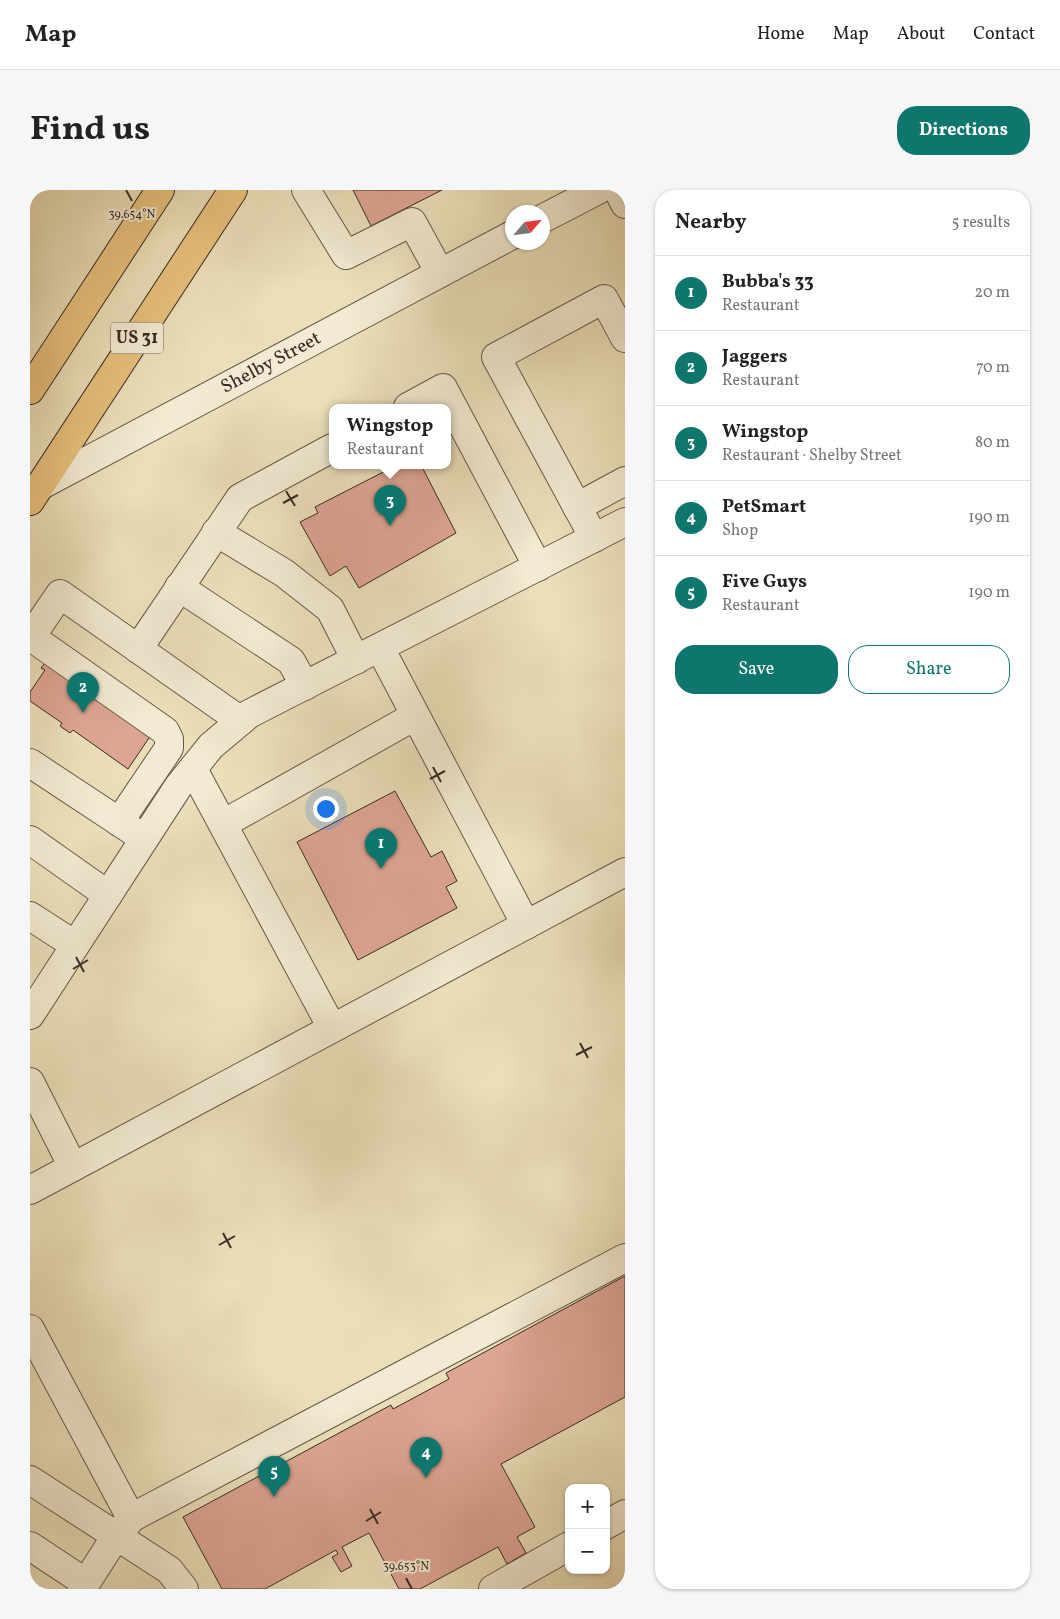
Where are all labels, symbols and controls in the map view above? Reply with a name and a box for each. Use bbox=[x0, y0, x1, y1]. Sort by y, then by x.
text: Map bbox=[25, 18, 76, 52]
text: Home bbox=[757, 22, 805, 47]
text: Map bbox=[833, 22, 869, 47]
text: About bbox=[897, 22, 945, 47]
text: Contact bbox=[973, 22, 1035, 47]
text: Find us bbox=[30, 106, 150, 154]
button: Directions bbox=[897, 106, 1030, 155]
north arrow bbox=[505, 205, 550, 250]
text: 39.654°N bbox=[108, 207, 156, 223]
text: Nearby bbox=[675, 208, 746, 237]
text: 5 results bbox=[952, 212, 1010, 234]
text: Bubba's 33 bbox=[722, 269, 814, 295]
text: 1 bbox=[688, 282, 694, 304]
text: 20 m bbox=[975, 282, 1010, 304]
text: Restaurant bbox=[722, 295, 800, 317]
road number: US 31 bbox=[111, 322, 163, 354]
street label: Shelby Street bbox=[216, 326, 326, 400]
text: Jaggers bbox=[722, 344, 788, 370]
text: 2 bbox=[687, 357, 695, 379]
text: 70 m bbox=[976, 357, 1010, 379]
text: Restaurant bbox=[722, 370, 800, 392]
popup bbox=[329, 404, 451, 469]
text: Wingstop bbox=[347, 413, 433, 439]
text: Wingstop bbox=[722, 419, 808, 445]
text: 3 bbox=[687, 432, 695, 454]
text: 80 m bbox=[975, 432, 1010, 454]
text: Restaurant bbox=[347, 439, 424, 461]
text: Restaurant · Shelby Street bbox=[722, 445, 902, 467]
pin: 3 bbox=[374, 485, 406, 526]
text: PetSmart bbox=[722, 494, 806, 520]
text: 4 bbox=[686, 507, 696, 529]
text: 190 m bbox=[968, 507, 1010, 529]
text: Shop bbox=[722, 520, 758, 542]
text: Five Guys bbox=[722, 569, 807, 595]
text: 5 bbox=[687, 582, 695, 604]
text: 190 m bbox=[968, 582, 1010, 604]
text: Restaurant bbox=[722, 595, 800, 617]
button: Save bbox=[675, 645, 838, 694]
button: Share bbox=[848, 645, 1010, 694]
pin: 2 bbox=[67, 672, 99, 713]
your location bbox=[313, 796, 339, 822]
pin: 1 bbox=[365, 828, 397, 869]
pin: 4 bbox=[410, 1437, 442, 1478]
pin: 5 bbox=[258, 1456, 290, 1497]
map controls bbox=[565, 1484, 610, 1574]
button: + bbox=[565, 1484, 610, 1529]
button: − bbox=[565, 1529, 610, 1574]
text: 39.653°N bbox=[383, 1559, 429, 1575]

